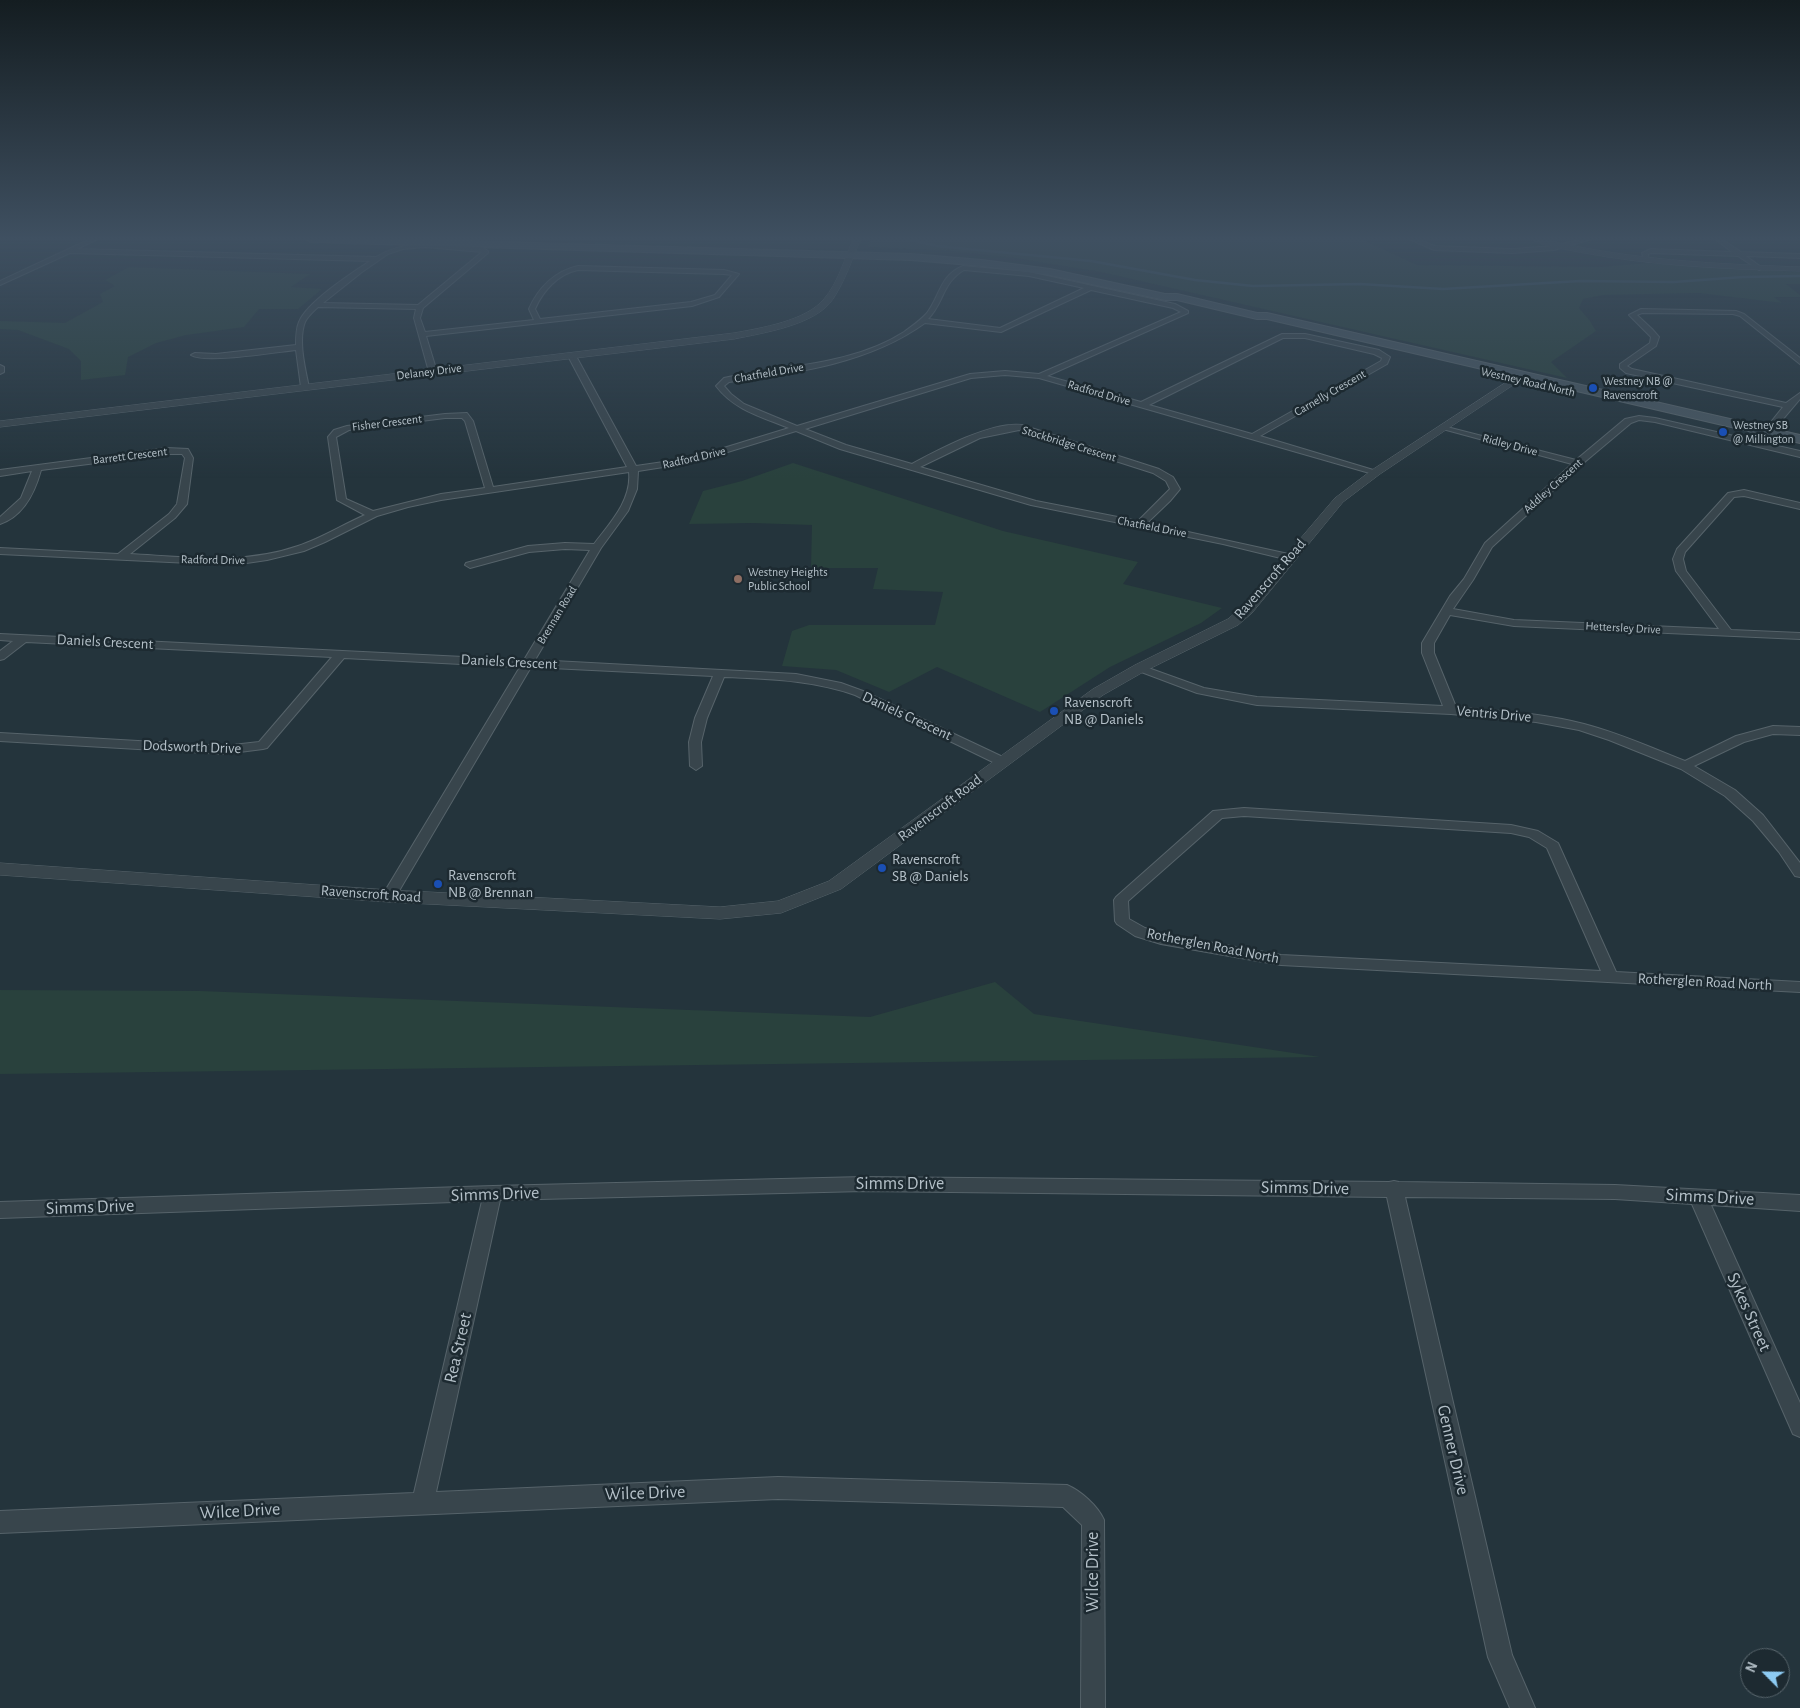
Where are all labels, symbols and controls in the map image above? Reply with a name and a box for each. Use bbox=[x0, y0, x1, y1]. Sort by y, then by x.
street label: Chatfield Drive bbox=[733, 360, 805, 386]
street label: Delaney Drive bbox=[396, 361, 462, 383]
street label: Westney Road North bbox=[1479, 364, 1577, 400]
street label: Carnelly Crescent bbox=[1292, 367, 1368, 419]
place label: Westney NB @ Ravenscroft bbox=[1603, 374, 1672, 402]
street label: Radford Drive bbox=[1066, 377, 1132, 409]
marker: Westney NB @ Ravenscroft bbox=[1587, 382, 1599, 394]
street label: Fisher Crescent bbox=[351, 412, 423, 434]
place label: Westney SB @ Millington bbox=[1733, 418, 1794, 446]
street label: Stockbridge Crescent bbox=[1020, 423, 1118, 465]
marker: Westney SB @ Millington bbox=[1717, 426, 1729, 438]
street label: Ridley Drive bbox=[1481, 431, 1539, 459]
street label: Barrett Crescent bbox=[92, 444, 168, 468]
street label: Radford Drive bbox=[661, 444, 727, 472]
street label: Addley Crescent bbox=[1520, 456, 1586, 516]
street label: Chatfield Drive bbox=[1116, 513, 1188, 541]
street label: Ravenscroft Road bbox=[1230, 535, 1310, 623]
street label: Radford Drive bbox=[181, 552, 245, 568]
place label: Westney Heights Public School bbox=[748, 565, 828, 593]
marker: Westney Heights Public School bbox=[732, 573, 744, 585]
street label: Brennan Road bbox=[534, 583, 580, 647]
street label: Hettersley Drive bbox=[1585, 619, 1661, 637]
street label: Daniels Crescent bbox=[56, 630, 154, 654]
street label: Daniels Crescent bbox=[460, 650, 558, 674]
street label: Daniels Crescent bbox=[859, 687, 955, 745]
place label: Ravenscroft NB @ Daniels bbox=[1064, 693, 1144, 728]
street label: Ventris Drive bbox=[1456, 702, 1532, 726]
marker: Ravenscroft NB @ Daniels bbox=[1048, 705, 1060, 717]
street label: Dodsworth Drive bbox=[142, 736, 242, 758]
street label: Ravenscroft Road bbox=[894, 771, 986, 845]
place label: Ravenscroft SB @ Daniels bbox=[892, 850, 968, 885]
marker: Ravenscroft SB @ Daniels bbox=[876, 862, 888, 874]
place label: Ravenscroft NB @ Brennan bbox=[448, 866, 533, 901]
marker: Ravenscroft NB @ Brennan bbox=[432, 878, 444, 890]
street label: Ravenscroft Road bbox=[320, 882, 422, 906]
street label: Rotherglen Road North bbox=[1145, 924, 1281, 968]
street label: Rotherglen Road North bbox=[1637, 969, 1773, 995]
street label: Simms Drive bbox=[856, 1173, 944, 1195]
street label: Simms Drive bbox=[1261, 1176, 1349, 1200]
street label: Simms Drive bbox=[450, 1182, 540, 1206]
street label: Simms Drive bbox=[1665, 1184, 1755, 1210]
street label: Simms Drive bbox=[45, 1195, 135, 1219]
street label: Sykes Street bbox=[1722, 1269, 1776, 1355]
street label: Rea Street bbox=[439, 1311, 477, 1385]
street label: Genner Drive bbox=[1432, 1403, 1474, 1497]
street label: Wilce Drive bbox=[604, 1481, 686, 1505]
street label: Wilce Drive bbox=[199, 1498, 281, 1524]
street label: Wilce Drive bbox=[1082, 1532, 1104, 1612]
north arrow bbox=[1740, 1648, 1790, 1698]
text: N bbox=[1744, 1660, 1760, 1675]

